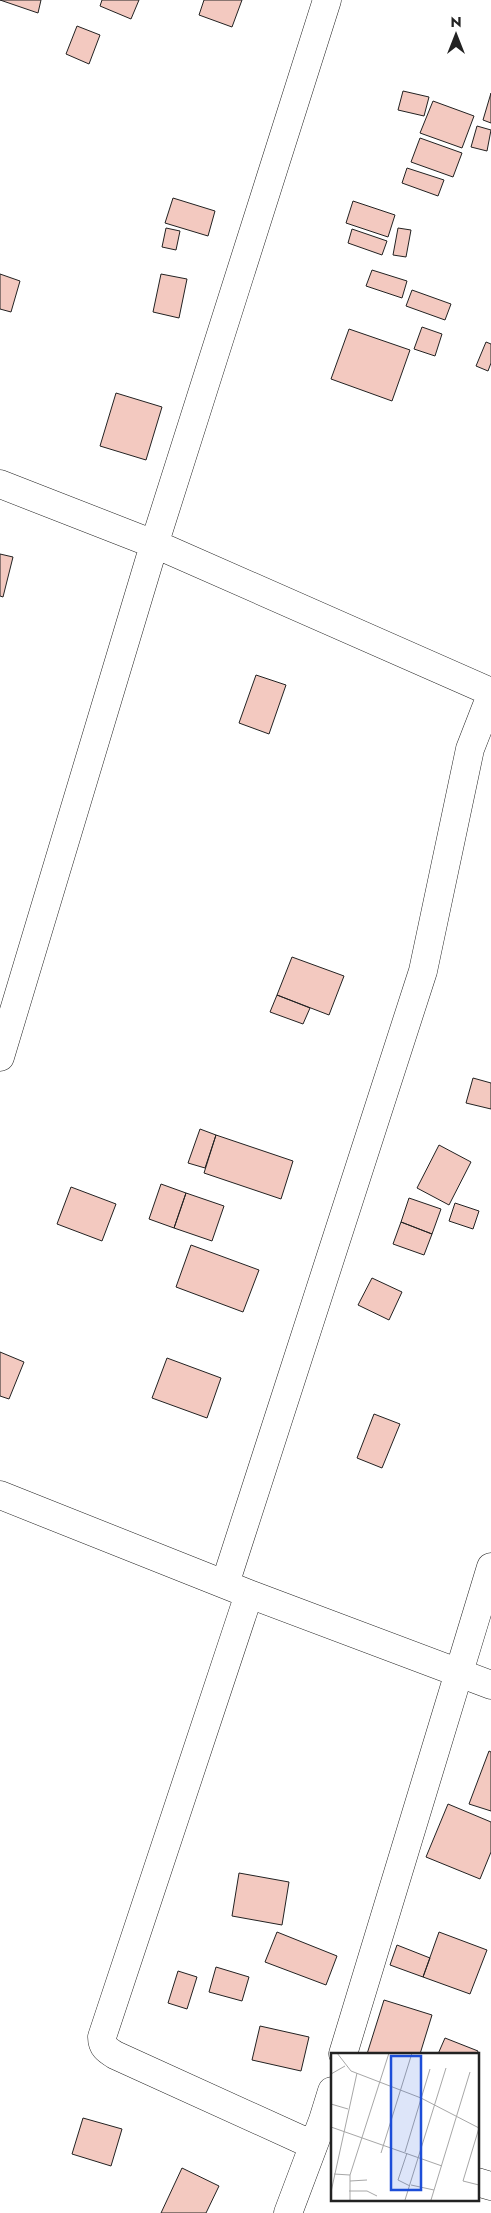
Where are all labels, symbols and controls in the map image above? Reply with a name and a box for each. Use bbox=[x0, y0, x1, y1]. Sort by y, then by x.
north arrow bbox=[431, 10, 481, 60]
text: N bbox=[450, 12, 462, 32]
inset map bbox=[331, 2053, 478, 2200]

